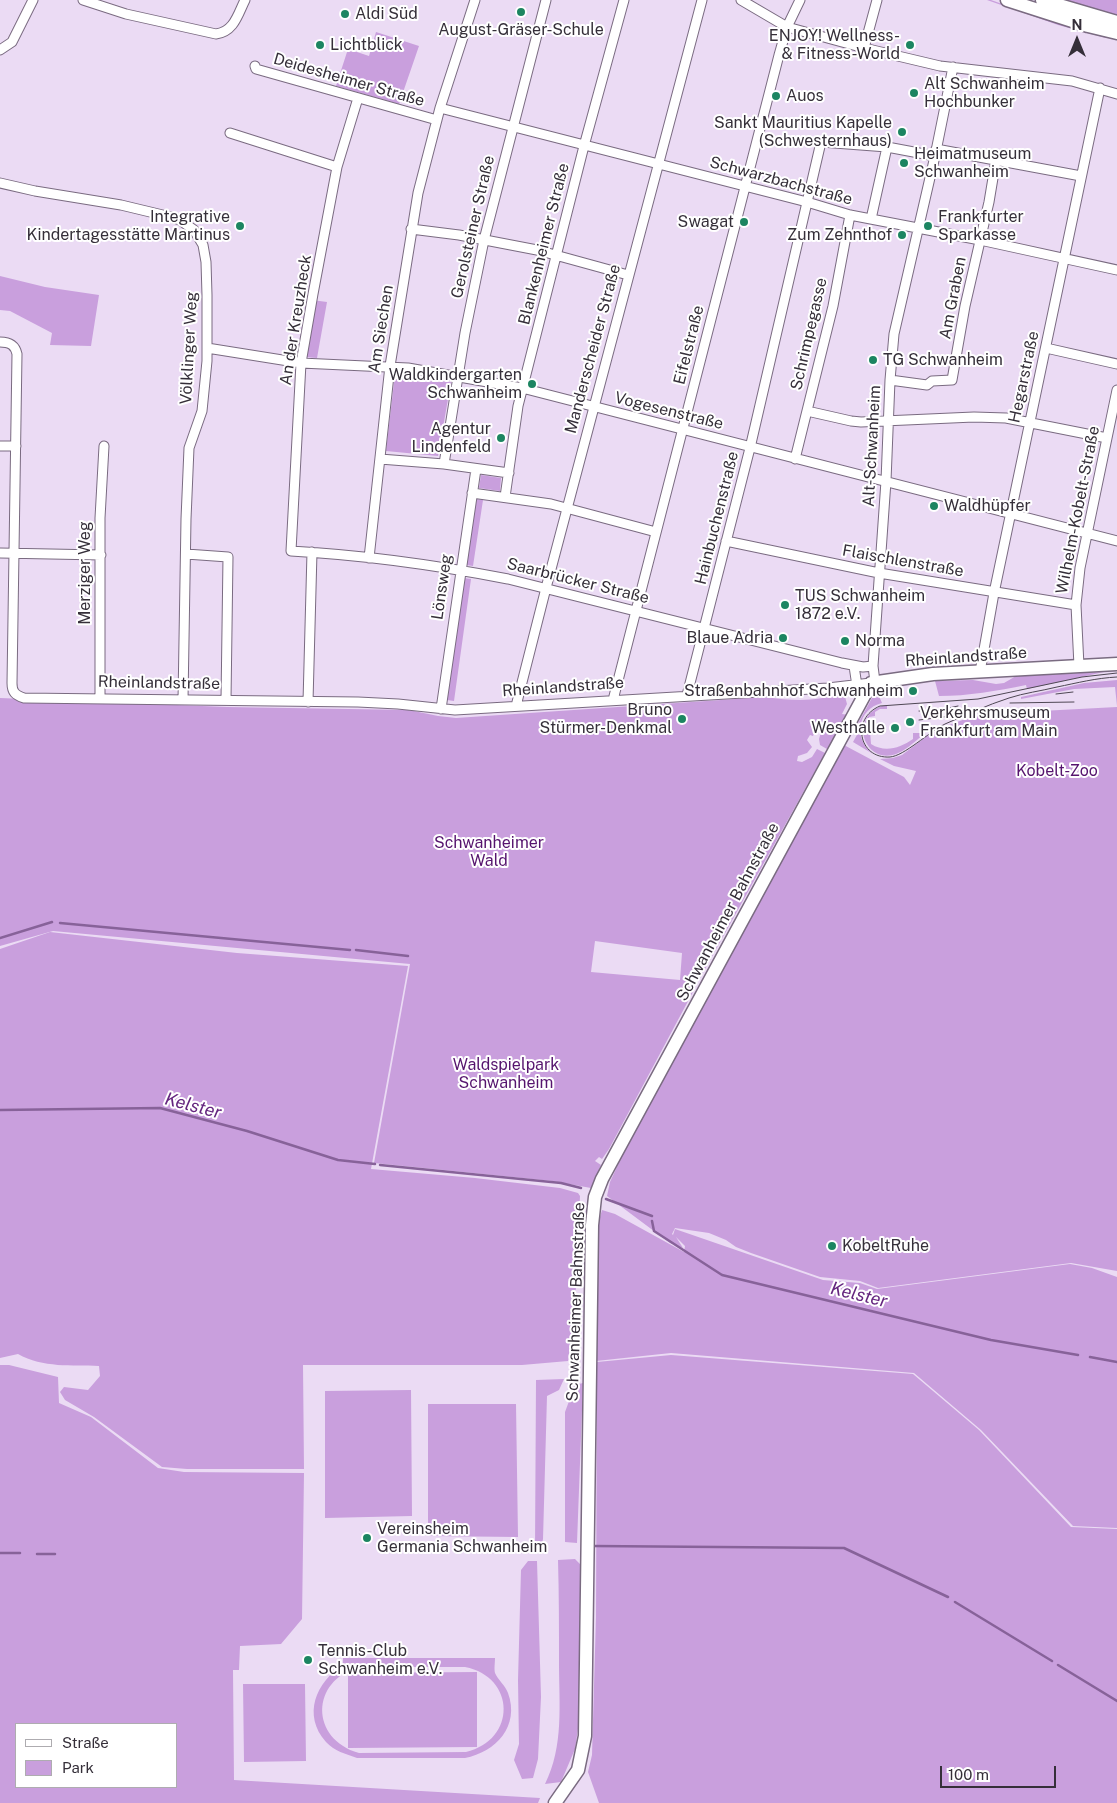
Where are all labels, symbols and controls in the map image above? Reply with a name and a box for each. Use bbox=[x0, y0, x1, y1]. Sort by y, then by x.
place label: Aldi Süd bbox=[355, 4, 418, 24]
marker: August-Gräser-Schule bbox=[515, 6, 527, 18]
marker: Aldi Süd bbox=[339, 8, 351, 20]
north arrow bbox=[1052, 15, 1102, 65]
text: N bbox=[1072, 17, 1082, 33]
place label: August-Gräser-Schule bbox=[438, 20, 604, 40]
place label: ENJOY! Wellness- & Fitness-World bbox=[769, 26, 900, 64]
place label: Lichtblick bbox=[330, 35, 403, 55]
marker: Lichtblick bbox=[314, 39, 326, 51]
marker: ENJOY! Wellness- & Fitness-World bbox=[904, 39, 916, 51]
street label: Deidesheimer Straße bbox=[271, 49, 427, 111]
place label: Alt Schwanheim Hochbunker bbox=[924, 74, 1045, 112]
place label: Auos bbox=[786, 86, 824, 106]
marker: Alt Schwanheim Hochbunker bbox=[908, 87, 920, 99]
marker: Auos bbox=[770, 90, 782, 102]
place label: Sankt Mauritius Kapelle (Schwesternhaus) bbox=[714, 113, 892, 151]
marker: Sankt Mauritius Kapelle (Schwesternhaus) bbox=[896, 126, 908, 138]
place label: Heimatmuseum Schwanheim bbox=[914, 144, 1031, 182]
street label: Schwarzbachstraße bbox=[708, 153, 854, 209]
street label: Gerolsteiner Straße bbox=[447, 154, 499, 300]
marker: Heimatmuseum Schwanheim bbox=[898, 157, 910, 169]
street label: Blankenheimer Straße bbox=[515, 161, 573, 327]
place label: Integrative Kindertagesstätte Martinus bbox=[26, 207, 230, 245]
place label: Frankfurter Sparkasse bbox=[938, 207, 1024, 245]
place label: Swagat bbox=[678, 212, 734, 232]
marker: Swagat bbox=[738, 216, 750, 228]
marker: Integrative Kindertagesstätte Martinus bbox=[234, 220, 246, 232]
marker: Frankfurter Sparkasse bbox=[922, 220, 934, 232]
place label: Zum Zehnthof bbox=[787, 225, 892, 245]
marker: Zum Zehnthof bbox=[896, 229, 908, 241]
street label: An der Kreuzheck bbox=[276, 253, 316, 387]
street label: Am Graben bbox=[936, 255, 970, 341]
street label: Manderscheider Straße bbox=[561, 262, 625, 436]
street label: Schrimpegasse bbox=[787, 276, 831, 392]
street label: Am Siechen bbox=[365, 284, 397, 374]
street label: Völklinger Weg bbox=[176, 291, 202, 405]
street label: Eifelstraße bbox=[670, 303, 708, 387]
street label: Hegarstraße bbox=[1005, 329, 1043, 425]
place label: TG Schwanheim bbox=[883, 350, 1003, 370]
marker: TG Schwanheim bbox=[867, 354, 879, 366]
place label: Waldkindergarten Schwanheim bbox=[389, 365, 522, 403]
marker: Waldkindergarten Schwanheim bbox=[526, 378, 538, 390]
street label: Alt-Schwanheim bbox=[859, 385, 885, 507]
street label: Vogesenstraße bbox=[613, 388, 725, 434]
place label: Agentur Lindenfeld bbox=[412, 419, 491, 457]
street label: Wilhelm-Kobelt-Straße bbox=[1052, 424, 1104, 596]
marker: Agentur Lindenfeld bbox=[495, 432, 507, 444]
street label: Hainbuchenstraße bbox=[691, 449, 743, 587]
place label: Waldhüpfer bbox=[944, 496, 1031, 516]
marker: Waldhüpfer bbox=[928, 500, 940, 512]
street label: Merziger Weg bbox=[75, 521, 95, 625]
street label: Flaischlenstraße bbox=[841, 541, 965, 581]
street label: Lönsweg bbox=[428, 553, 456, 621]
street label: Saarbrücker Straße bbox=[505, 554, 651, 608]
place label: TUS Schwanheim 1872 e.V. bbox=[795, 586, 925, 624]
marker: TUS Schwanheim 1872 e.V. bbox=[779, 599, 791, 611]
place label: Blaue Adria bbox=[687, 628, 773, 648]
place label: Norma bbox=[855, 631, 905, 651]
marker: Blaue Adria bbox=[777, 632, 789, 644]
marker: Norma bbox=[839, 635, 851, 647]
street label: Rheinlandstraße bbox=[904, 643, 1028, 671]
street label: Rheinlandstraße bbox=[98, 672, 220, 694]
street label: Rheinlandstraße bbox=[501, 673, 625, 701]
place label: Straßenbahnhof Schwanheim bbox=[684, 681, 903, 701]
marker: Straßenbahnhof Schwanheim bbox=[907, 685, 919, 697]
place label: Bruno Stürmer-Denkmal bbox=[540, 700, 672, 738]
place label: Verkehrsmuseum Frankfurt am Main bbox=[920, 703, 1057, 741]
marker: Bruno Stürmer-Denkmal bbox=[676, 713, 688, 725]
marker: Verkehrsmuseum Frankfurt am Main bbox=[904, 716, 916, 728]
place label: Westhalle bbox=[811, 718, 885, 738]
marker: Westhalle bbox=[889, 722, 901, 734]
park label: Kobelt-Zoo bbox=[1016, 761, 1098, 781]
street label: Schwanheimer Bahnstraße bbox=[673, 819, 783, 1005]
park label: Schwanheimer Wald bbox=[434, 833, 544, 871]
park label: Waldspielpark Schwanheim bbox=[453, 1055, 559, 1093]
water label: Kelster bbox=[162, 1088, 224, 1124]
street label: Schwanheimer Bahnstraße bbox=[563, 1202, 589, 1402]
place label: KobeltRuhe bbox=[842, 1236, 929, 1256]
marker: KobeltRuhe bbox=[826, 1240, 838, 1252]
water label: Kelster bbox=[828, 1278, 890, 1312]
place label: Vereinsheim Germania Schwanheim bbox=[377, 1519, 547, 1557]
marker: Vereinsheim Germania Schwanheim bbox=[361, 1532, 373, 1544]
place label: Tennis-Club Schwanheim e.V. bbox=[318, 1641, 442, 1679]
marker: Tennis-Club Schwanheim e.V. bbox=[302, 1654, 314, 1666]
legend bbox=[15, 1723, 178, 1788]
text: Straße bbox=[62, 1734, 109, 1751]
scale bar bbox=[942, 1756, 1058, 1788]
text: Park bbox=[62, 1759, 94, 1776]
text: 100 m bbox=[948, 1766, 989, 1783]

